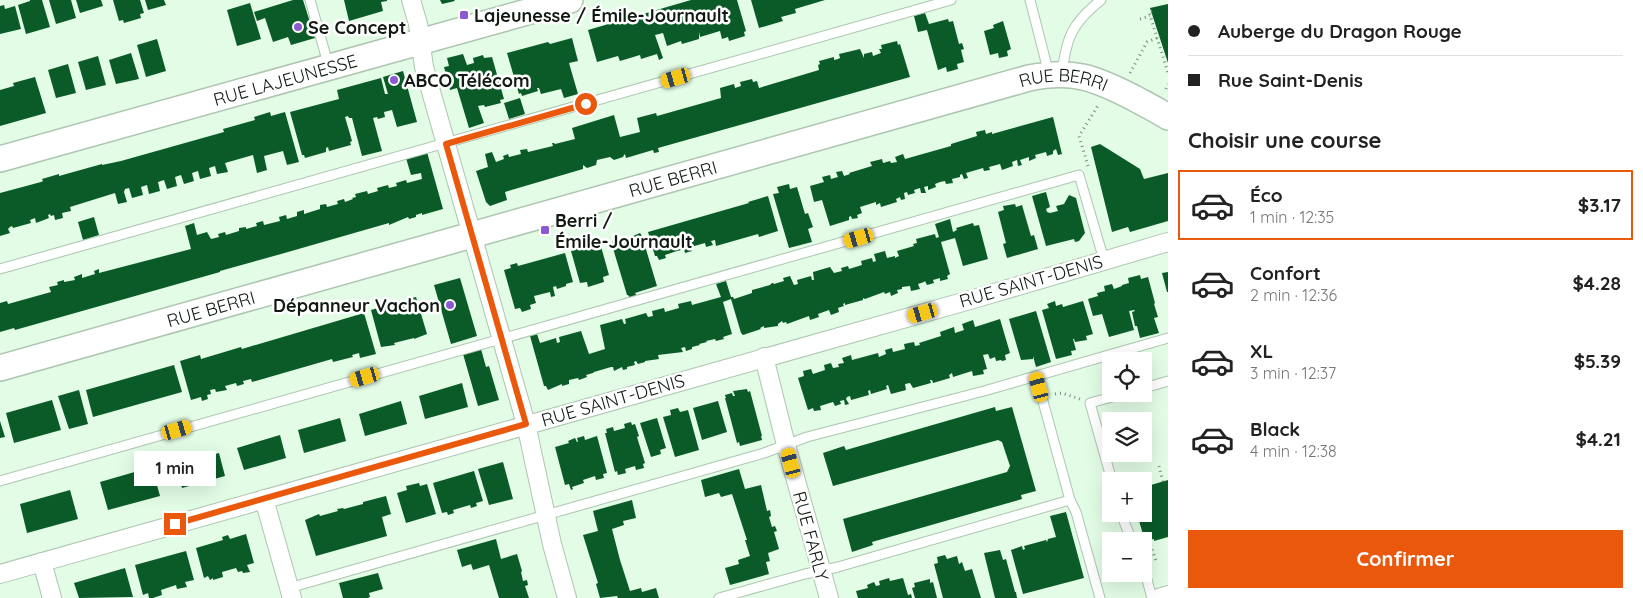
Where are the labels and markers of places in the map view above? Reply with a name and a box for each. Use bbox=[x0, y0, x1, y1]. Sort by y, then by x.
place label: Lajeunesse / Émile-Journault bbox=[474, 4, 729, 27]
marker: Lajeunesse / Émile-Journault bbox=[458, 9, 470, 21]
place label: Se Concept bbox=[308, 16, 406, 39]
marker: Se Concept bbox=[292, 21, 304, 33]
place label: ABCO Télécom bbox=[404, 69, 530, 92]
marker: ABCO Télécom bbox=[388, 74, 400, 86]
place label: Berri / Émile-Journault bbox=[555, 209, 693, 253]
marker: Berri / Émile-Journault bbox=[539, 224, 551, 236]
place label: Dépanneur Vachon bbox=[273, 294, 440, 317]
marker: Dépanneur Vachon bbox=[444, 299, 456, 311]

